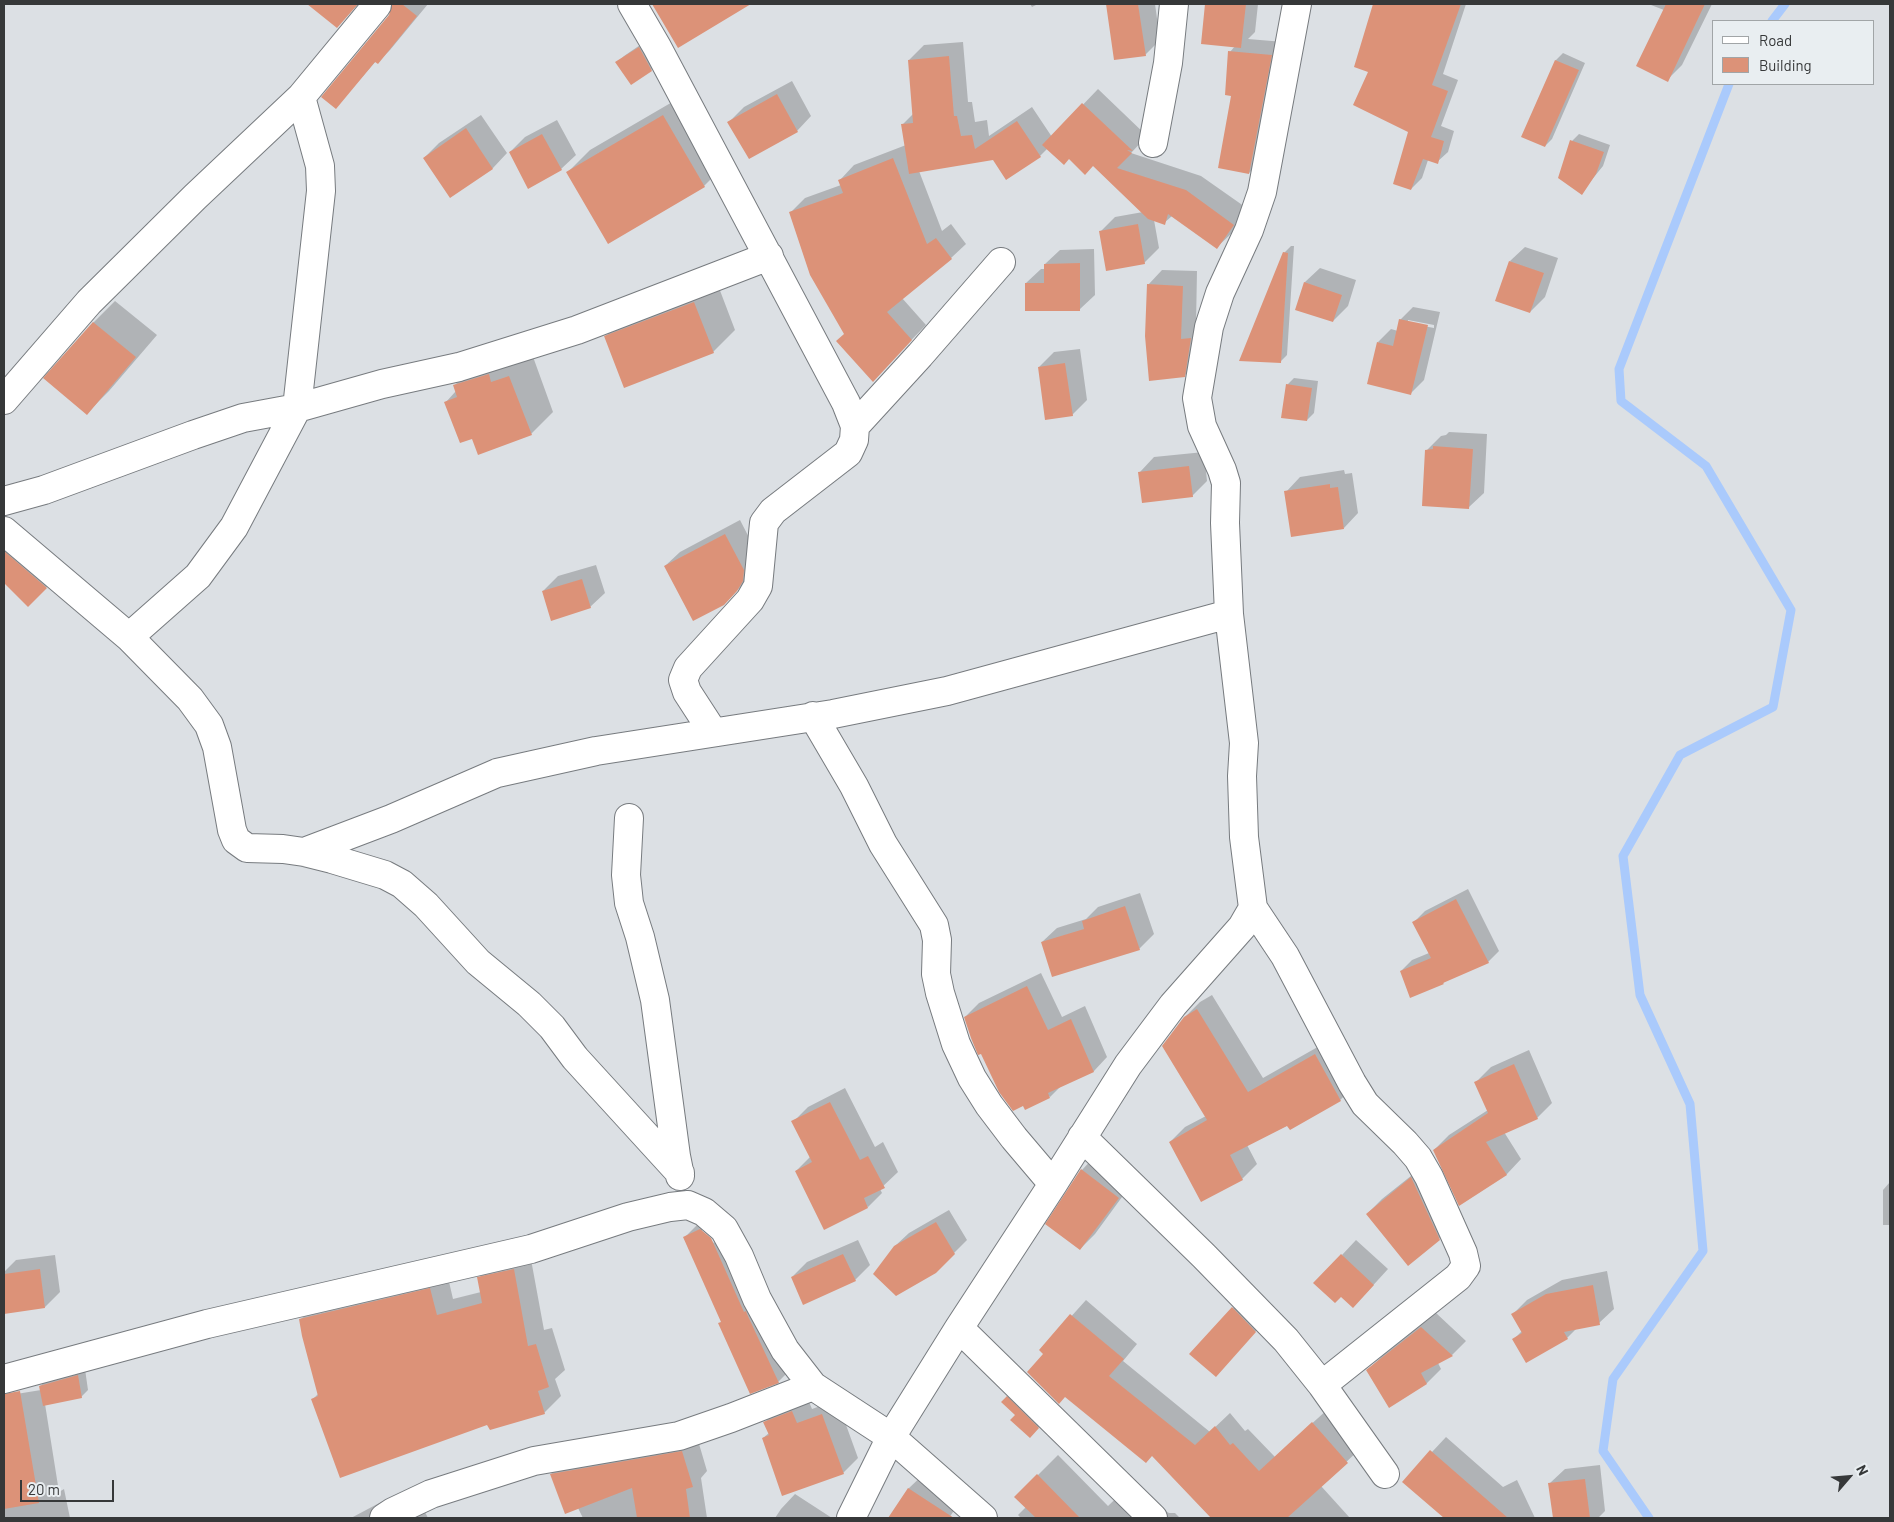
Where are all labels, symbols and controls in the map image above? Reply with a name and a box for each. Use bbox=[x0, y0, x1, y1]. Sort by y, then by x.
legend bbox=[1712, 20, 1874, 85]
text: Road bbox=[1759, 31, 1792, 49]
text: Building bbox=[1759, 56, 1812, 74]
north arrow bbox=[1824, 1452, 1874, 1502]
text: N bbox=[1853, 1462, 1872, 1478]
scale bar bbox=[22, 1470, 116, 1502]
text: 20 m bbox=[28, 1480, 60, 1498]

